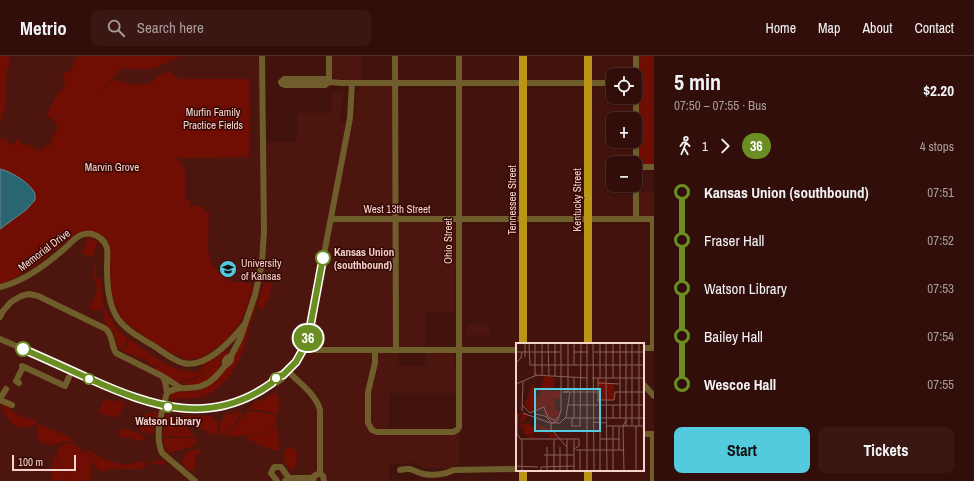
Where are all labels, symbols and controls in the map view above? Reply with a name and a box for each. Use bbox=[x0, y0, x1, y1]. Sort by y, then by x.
search box bbox=[91, 10, 371, 46]
text: Metrio bbox=[20, 15, 67, 41]
icon: search bbox=[105, 17, 127, 39]
text: Search here bbox=[137, 17, 204, 38]
text: Home bbox=[765, 19, 796, 37]
text: Map bbox=[818, 19, 840, 37]
text: About bbox=[862, 19, 892, 37]
text: Contact bbox=[914, 19, 954, 37]
text: 5 min bbox=[674, 67, 721, 97]
map controls bbox=[606, 68, 642, 192]
button: locate bbox=[606, 68, 642, 104]
text: $2.20 bbox=[923, 80, 954, 101]
text: 07:50 – 07:55 · Bus bbox=[674, 97, 766, 114]
park label: Murfin Family Practice Fields bbox=[183, 105, 244, 132]
button: + bbox=[606, 112, 642, 148]
icon: walk bbox=[674, 135, 696, 157]
icon: forward bbox=[714, 135, 736, 157]
text: 36 bbox=[750, 137, 763, 155]
text: 1 bbox=[702, 138, 708, 155]
text: 4 stops bbox=[920, 138, 954, 155]
button: − bbox=[606, 156, 642, 192]
park label: Marvin Grove bbox=[85, 160, 139, 174]
street label: Tennessee Street bbox=[505, 164, 519, 235]
street label: Kentucky Street bbox=[570, 168, 584, 232]
text: Kansas Union (southbound) bbox=[704, 182, 869, 203]
text: 07:51 bbox=[927, 184, 954, 201]
street label: West 13th Street bbox=[363, 202, 431, 216]
street label: Ohio Street bbox=[441, 217, 455, 264]
street label: Memorial Drive bbox=[15, 226, 73, 274]
text: Fraser Hall bbox=[704, 230, 764, 251]
text: 07:52 bbox=[927, 232, 954, 249]
place label: Kansas Union (southbound) bbox=[334, 245, 394, 272]
marker: Kansas Union (southbound) bbox=[315, 250, 331, 266]
place label: University of Kansas bbox=[241, 256, 282, 283]
school or university icon: University of Kansas bbox=[218, 259, 238, 279]
text: Watson Library bbox=[704, 278, 787, 299]
text: 07:53 bbox=[927, 280, 954, 297]
line badge: 36 bbox=[290, 325, 326, 351]
text: Bailey Hall bbox=[704, 326, 763, 347]
text: 07:54 bbox=[927, 328, 954, 345]
text: 36 bbox=[302, 329, 314, 347]
unlabelled marker bbox=[15, 341, 31, 357]
inset map bbox=[516, 343, 644, 471]
unlabelled marker bbox=[270, 372, 282, 384]
unlabelled marker bbox=[83, 373, 95, 385]
text: Wescoe Hall bbox=[704, 374, 776, 395]
text: 07:55 bbox=[927, 376, 954, 393]
marker: Watson Library bbox=[162, 401, 174, 413]
place label: Watson Library bbox=[135, 414, 201, 428]
button: Start bbox=[674, 427, 810, 473]
button: Tickets bbox=[818, 427, 954, 473]
scale bar bbox=[12, 453, 76, 472]
text: 100 m bbox=[18, 455, 43, 469]

